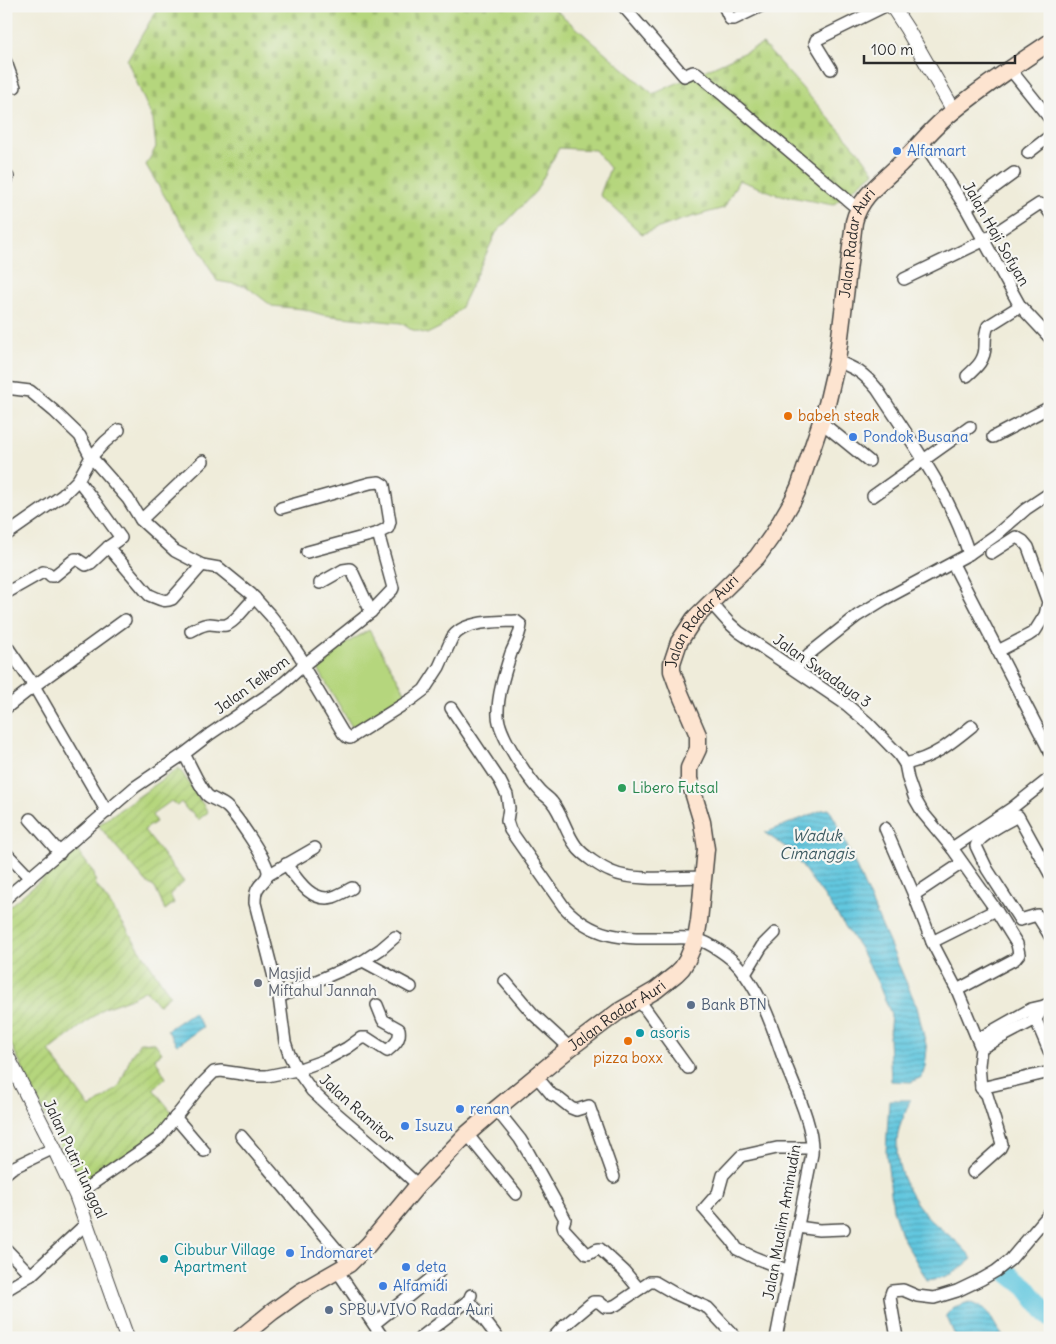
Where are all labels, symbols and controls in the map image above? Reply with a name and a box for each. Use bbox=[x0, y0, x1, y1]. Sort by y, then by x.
scale bar bbox=[864, 32, 1015, 64]
text: 100 m bbox=[871, 40, 913, 59]
place label: Alfamart bbox=[907, 141, 966, 160]
marker: Alfamart bbox=[891, 145, 903, 157]
street label: Jalan Haji Sofyan bbox=[959, 178, 1034, 290]
street label: Jalan Radar Auri bbox=[835, 184, 879, 299]
place label: babeh steak bbox=[798, 406, 880, 425]
marker: babeh steak bbox=[782, 410, 794, 422]
place label: Pondok Busana bbox=[863, 427, 969, 446]
marker: Pondok Busana bbox=[847, 431, 859, 443]
street label: Jalan Radar Auri bbox=[662, 571, 742, 668]
street label: Jalan Swadaya 3 bbox=[770, 630, 875, 711]
street label: Jalan Telkom bbox=[211, 651, 293, 718]
place label: Libero Futsal bbox=[632, 778, 718, 797]
marker: Libero Futsal bbox=[616, 782, 628, 794]
water label: Waduk Cimanggis bbox=[779, 825, 855, 863]
place label: Masjid Miftahul Jannah bbox=[268, 964, 377, 1000]
street label: Jalan Radar Auri bbox=[564, 976, 669, 1055]
marker: Masjid Miftahul Jannah bbox=[252, 977, 264, 989]
place label: Bank BTN bbox=[701, 995, 767, 1014]
marker: Bank BTN bbox=[685, 999, 697, 1011]
place label: asoris bbox=[650, 1023, 690, 1042]
marker: asoris bbox=[634, 1027, 646, 1039]
marker: pizza boxx bbox=[622, 1035, 634, 1047]
place label: pizza boxx bbox=[593, 1048, 663, 1067]
street label: Jalan Ramitor bbox=[316, 1070, 399, 1147]
street label: Jalan Putri Tunggal bbox=[40, 1096, 111, 1221]
place label: renan bbox=[470, 1099, 510, 1118]
marker: renan bbox=[454, 1103, 466, 1115]
place label: Isuzu bbox=[415, 1116, 453, 1135]
marker: Isuzu bbox=[399, 1120, 411, 1132]
street label: Jalan Mualim Aminudin bbox=[758, 1142, 805, 1301]
place label: Cibubur Village Apartment bbox=[174, 1240, 275, 1276]
place label: Indomaret bbox=[300, 1243, 373, 1262]
marker: Indomaret bbox=[284, 1247, 296, 1259]
marker: Cibubur Village Apartment bbox=[158, 1253, 170, 1265]
place label: deta bbox=[416, 1257, 447, 1276]
marker: deta bbox=[400, 1261, 412, 1273]
place label: Alfamidi bbox=[393, 1276, 448, 1295]
marker: Alfamidi bbox=[377, 1280, 389, 1292]
place label: SPBU VIVO Radar Auri bbox=[339, 1300, 493, 1319]
marker: SPBU VIVO Radar Auri bbox=[323, 1304, 335, 1316]

